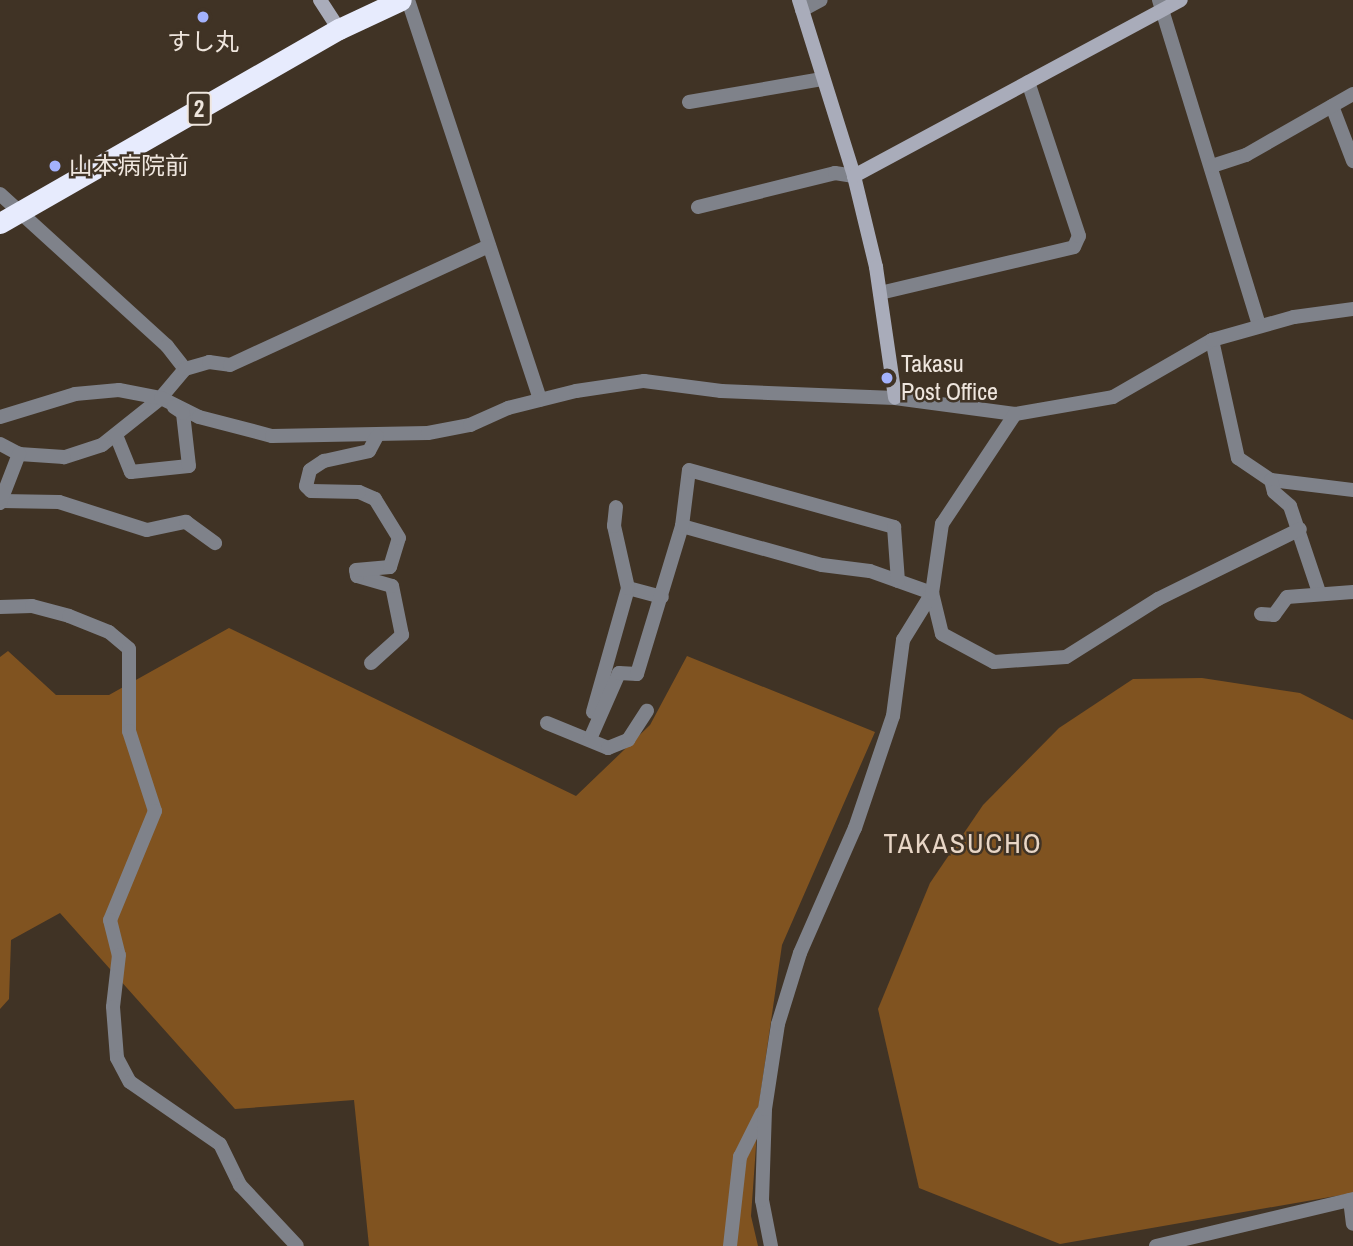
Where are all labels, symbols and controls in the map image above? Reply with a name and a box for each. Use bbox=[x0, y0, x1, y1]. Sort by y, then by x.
marker: すし丸 bbox=[195, 9, 211, 25]
place label: すし丸 bbox=[167, 28, 239, 56]
road number: 2 bbox=[187, 90, 211, 128]
place label: 山本病院前 bbox=[69, 152, 189, 180]
marker: 山本病院前 bbox=[47, 158, 63, 174]
place label: Takasu Post Office bbox=[901, 350, 998, 406]
marker: Takasu Post Office bbox=[879, 370, 895, 386]
district label: TAKASUCHO bbox=[885, 826, 1041, 860]

